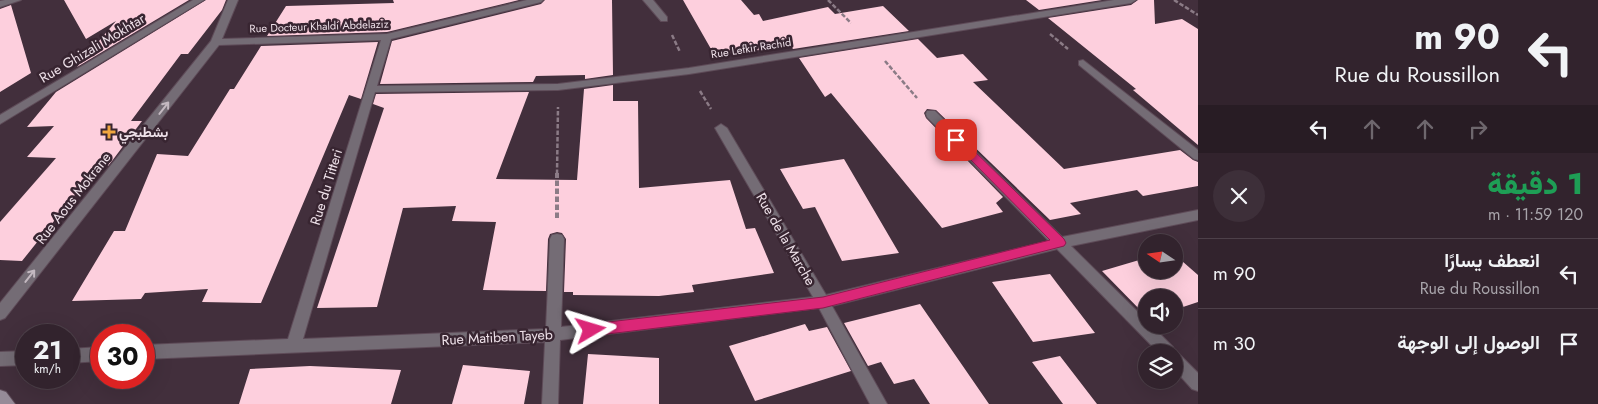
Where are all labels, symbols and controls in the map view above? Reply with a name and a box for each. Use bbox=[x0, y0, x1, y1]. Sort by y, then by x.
street label: Rue Ghizali Mokhtar bbox=[35, 8, 149, 87]
text: 90 m bbox=[1414, 12, 1500, 62]
street label: Rue Docteur Khaldi Abdelaziz bbox=[249, 16, 389, 36]
icon: left bbox=[1518, 20, 1583, 85]
street label: Rue Lefkir Rachid bbox=[710, 34, 792, 62]
text: Rue du Roussillon bbox=[1334, 58, 1500, 90]
one-way arrow bbox=[159, 102, 170, 115]
icon: left bbox=[1305, 115, 1333, 143]
icon: ahead bbox=[1358, 115, 1386, 143]
icon: ahead bbox=[1411, 115, 1439, 143]
icon: right bbox=[1464, 115, 1492, 143]
pin bbox=[935, 119, 977, 161]
place label: بشطبجي bbox=[119, 122, 168, 144]
marker: بشطبجي bbox=[103, 126, 115, 138]
icon: arrive bbox=[942, 126, 970, 154]
street label: Rue du Titteri bbox=[305, 146, 347, 228]
street label: Rue Aous Mokrane bbox=[31, 148, 115, 248]
text: 1 دقيقة bbox=[1487, 162, 1583, 205]
button: close bbox=[1213, 170, 1265, 222]
street label: Rue de la Marche bbox=[751, 189, 821, 289]
text: 120 m · 11:59 bbox=[1488, 203, 1583, 226]
north arrow bbox=[1138, 234, 1182, 279]
map controls bbox=[1138, 234, 1183, 389]
text: انعطف يسارًا bbox=[1444, 247, 1540, 274]
text: 90 m bbox=[1213, 260, 1256, 287]
icon: left bbox=[1555, 260, 1583, 288]
one-way arrow bbox=[25, 270, 36, 283]
text: Rue du Roussillon bbox=[1420, 277, 1540, 300]
button: sound bbox=[1138, 289, 1183, 334]
position arrow bbox=[564, 303, 616, 355]
speed limit sign: 30 bbox=[90, 324, 155, 389]
street label: Rue Matiben Tayeb bbox=[441, 324, 553, 350]
text: الوصول إلى الوجهة bbox=[1397, 329, 1540, 356]
text: 30 m bbox=[1213, 330, 1255, 357]
icon: arrive bbox=[1555, 330, 1583, 358]
text: 21 bbox=[33, 332, 62, 368]
button: layers bbox=[1138, 344, 1183, 389]
text: km/h bbox=[34, 360, 61, 378]

